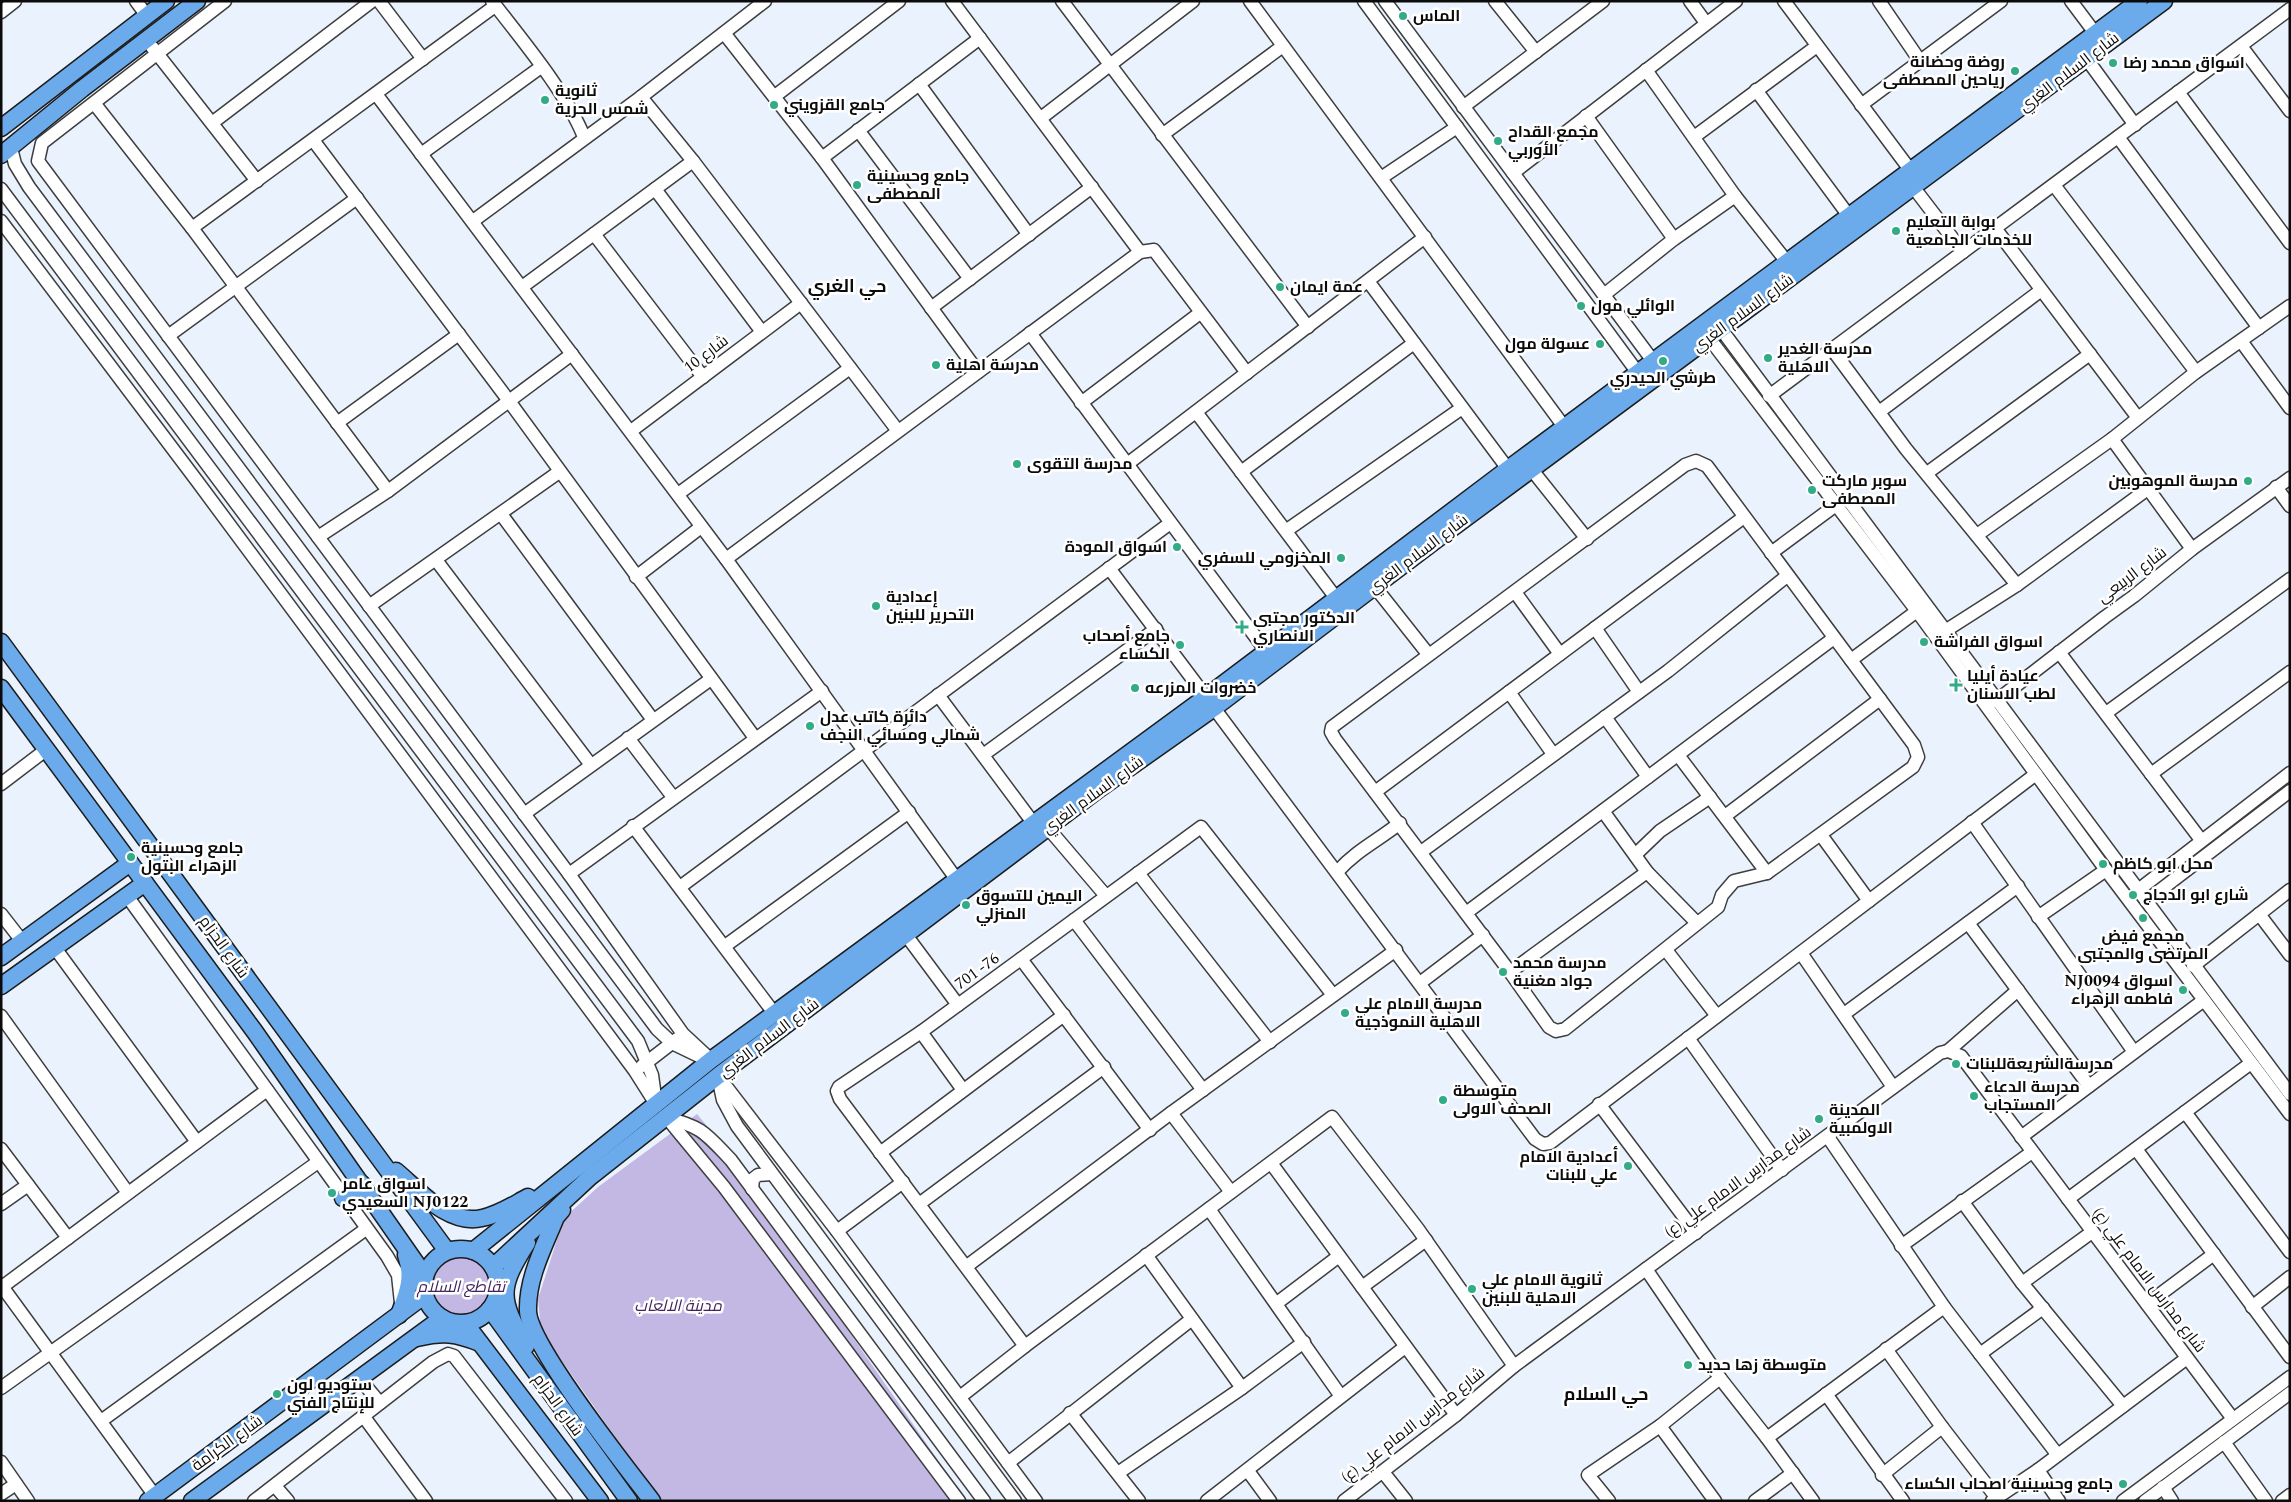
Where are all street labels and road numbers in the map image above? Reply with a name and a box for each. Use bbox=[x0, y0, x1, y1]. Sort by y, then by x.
street label: شارع السلام الغري bbox=[2014, 26, 2125, 119]
street label: شارع السلام الغري bbox=[1687, 268, 1799, 359]
street label: شارع 10 bbox=[678, 329, 734, 379]
street label: شارع السلام الغري bbox=[1363, 508, 1474, 601]
street label: شارع الربيعي bbox=[2092, 541, 2172, 610]
street label: شارع السلام الغري bbox=[1037, 750, 1149, 841]
street label: شارع الحزام bbox=[193, 911, 255, 983]
street label: 701 -76 bbox=[950, 947, 1004, 995]
street label: شارع السلام الغري bbox=[714, 992, 825, 1085]
street label: شارع مدارس الامام علي (ع) bbox=[1660, 1120, 1817, 1244]
street label: شارع مدارس الامام علي (ع) bbox=[2086, 1202, 2212, 1358]
street label: شارع مدارس الامام علي (ع) bbox=[1336, 1361, 1491, 1490]
street label: شارع الحزام bbox=[527, 1369, 589, 1441]
street label: شارع الكرامة bbox=[186, 1409, 268, 1477]

